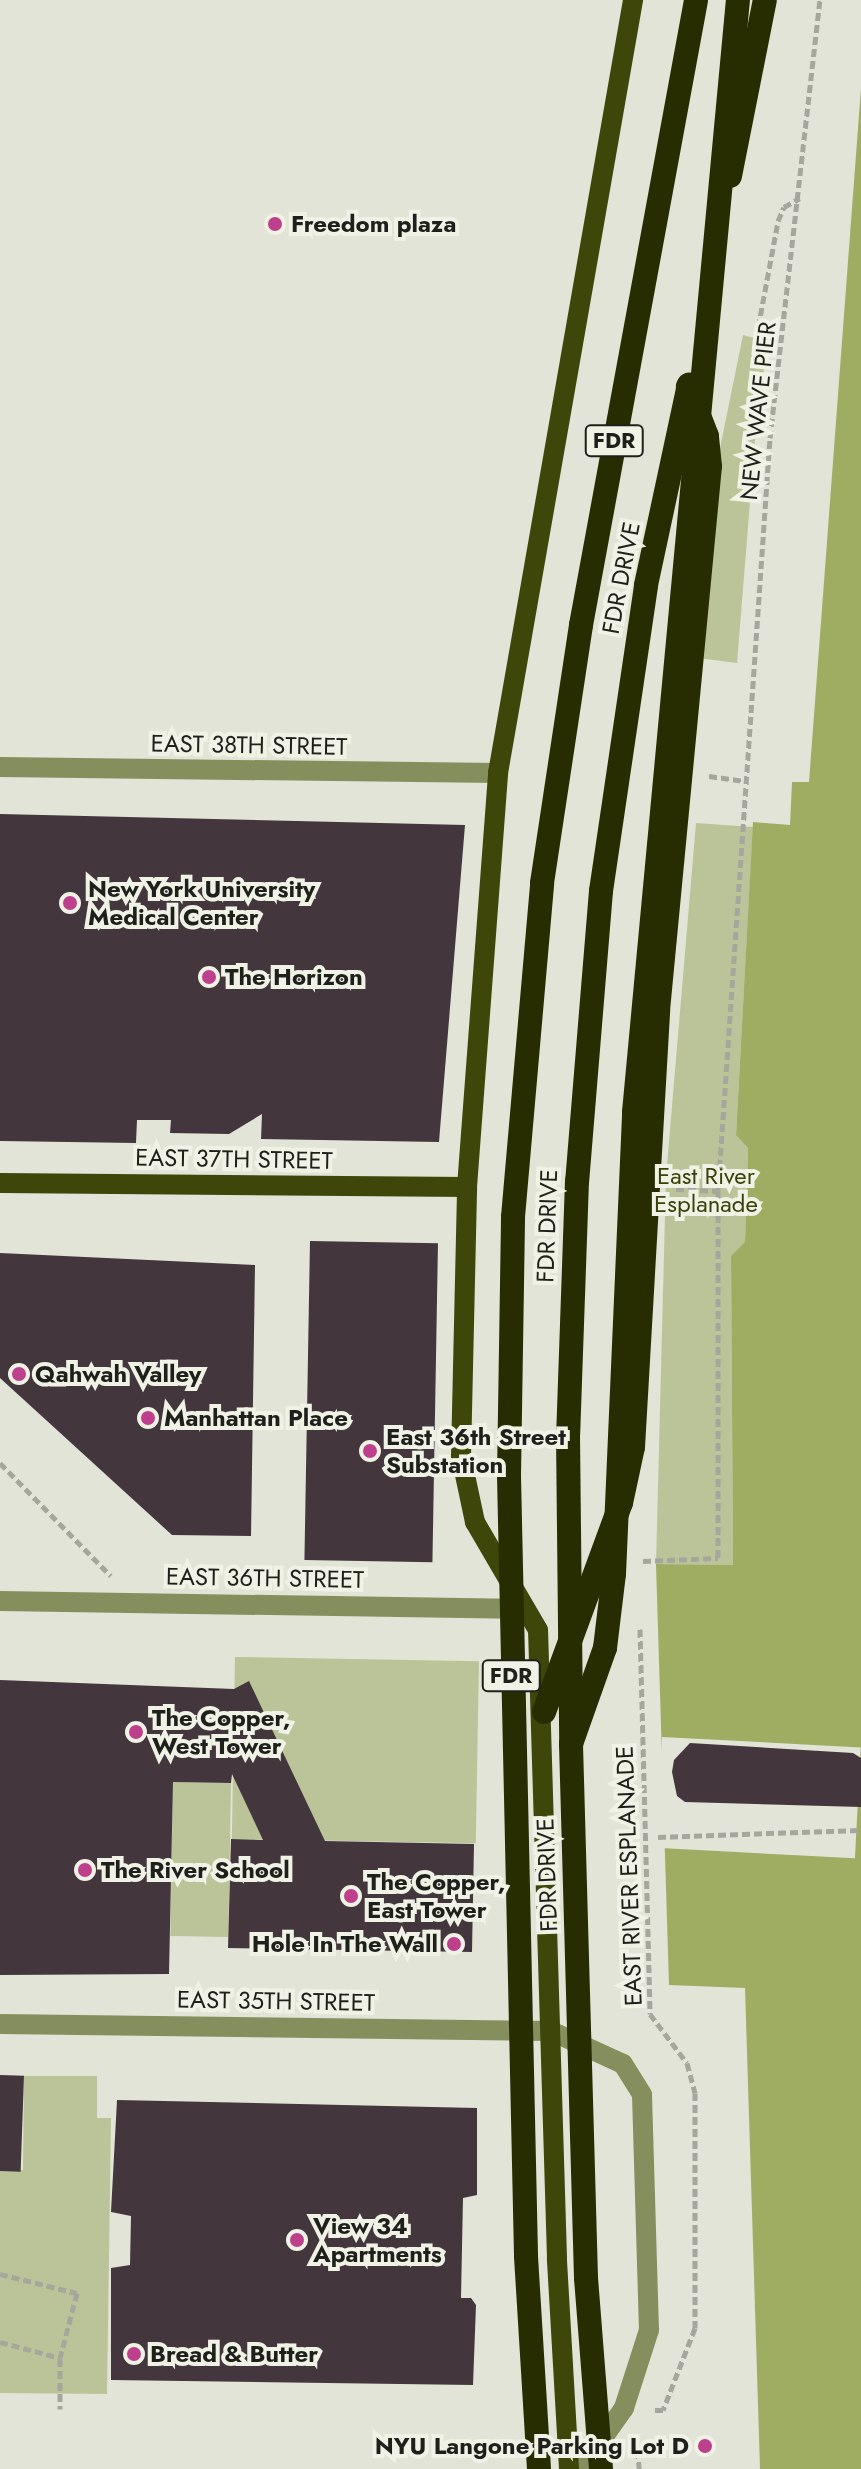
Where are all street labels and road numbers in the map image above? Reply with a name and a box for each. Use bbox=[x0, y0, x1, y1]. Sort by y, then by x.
street label: NEW WAVE PIER bbox=[734, 320, 782, 502]
road number: FDR bbox=[584, 423, 644, 459]
street label: FDR DRIVE bbox=[596, 519, 646, 637]
street label: EAST 38TH STREET bbox=[150, 729, 348, 761]
street label: EAST 37TH STREET bbox=[135, 1143, 333, 1175]
street label: FDR DRIVE bbox=[531, 1169, 563, 1283]
street label: EAST 36TH STREET bbox=[166, 1562, 364, 1594]
road number: FDR bbox=[481, 1658, 541, 1694]
street label: EAST RIVER ESPLANADE bbox=[610, 1745, 648, 2007]
street label: FDR DRIVE bbox=[531, 1818, 563, 1932]
street label: EAST 35TH STREET bbox=[177, 1985, 375, 2017]

